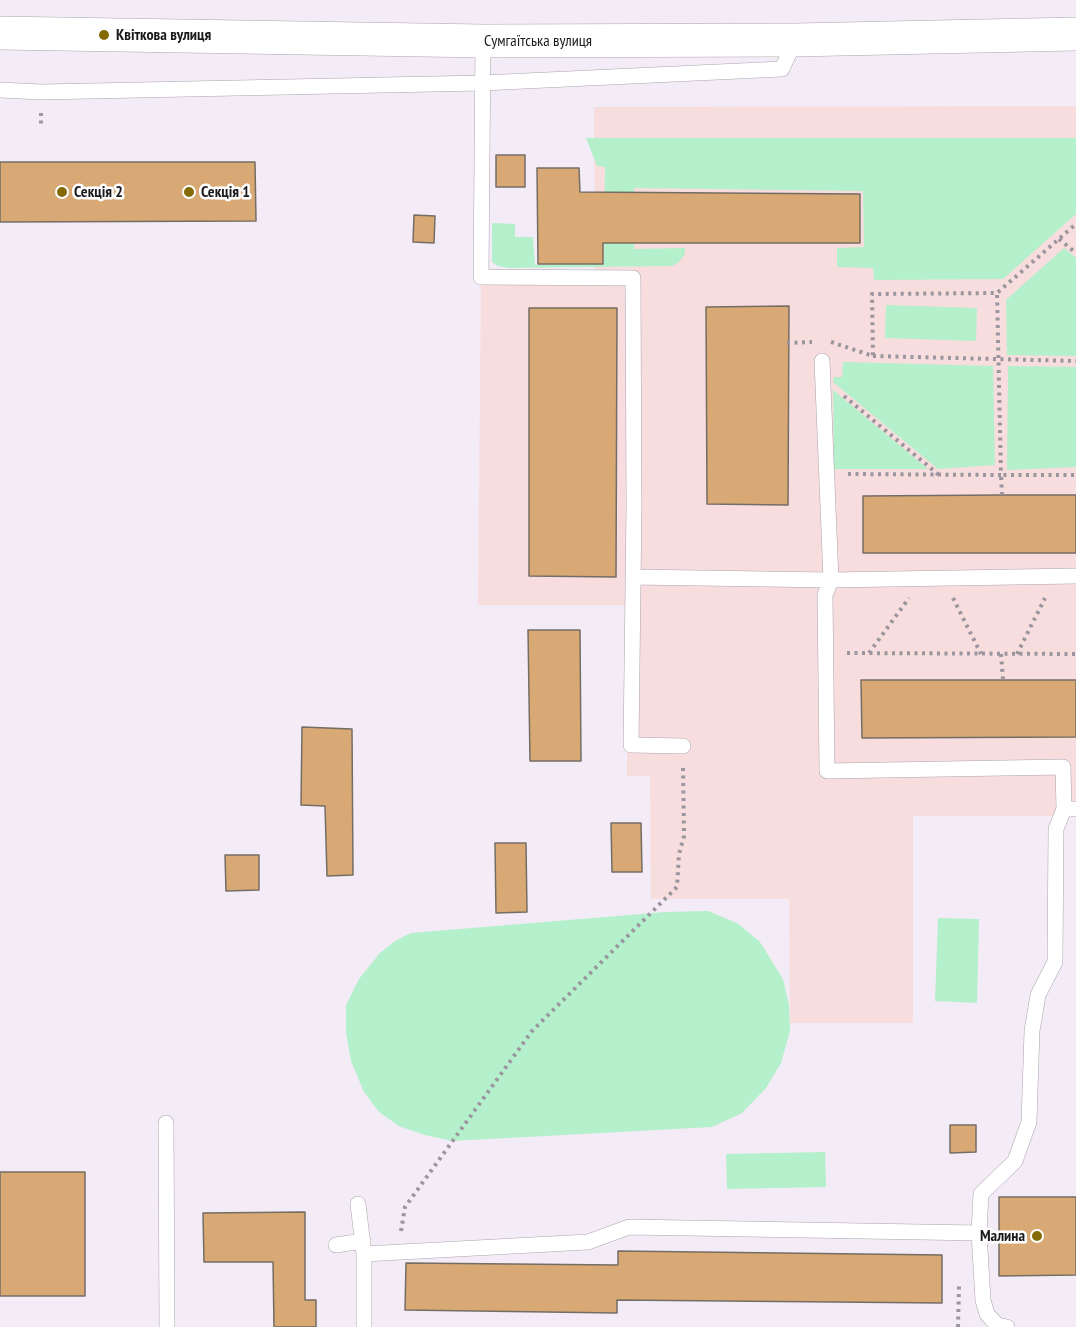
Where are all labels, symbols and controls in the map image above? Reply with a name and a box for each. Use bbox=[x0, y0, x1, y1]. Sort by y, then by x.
place label: Квіткова вулиця bbox=[116, 25, 211, 45]
marker: Квіткова вулиця bbox=[97, 28, 111, 42]
street label: Сумгаїтська вулиця bbox=[484, 31, 592, 51]
place label: Секція 2 bbox=[74, 182, 123, 202]
place label: Секція 1 bbox=[201, 182, 250, 202]
marker: Секція 2 bbox=[55, 185, 69, 199]
marker: Секція 1 bbox=[182, 185, 196, 199]
place label: Малина bbox=[980, 1226, 1025, 1246]
marker: Малина bbox=[1030, 1229, 1044, 1243]

